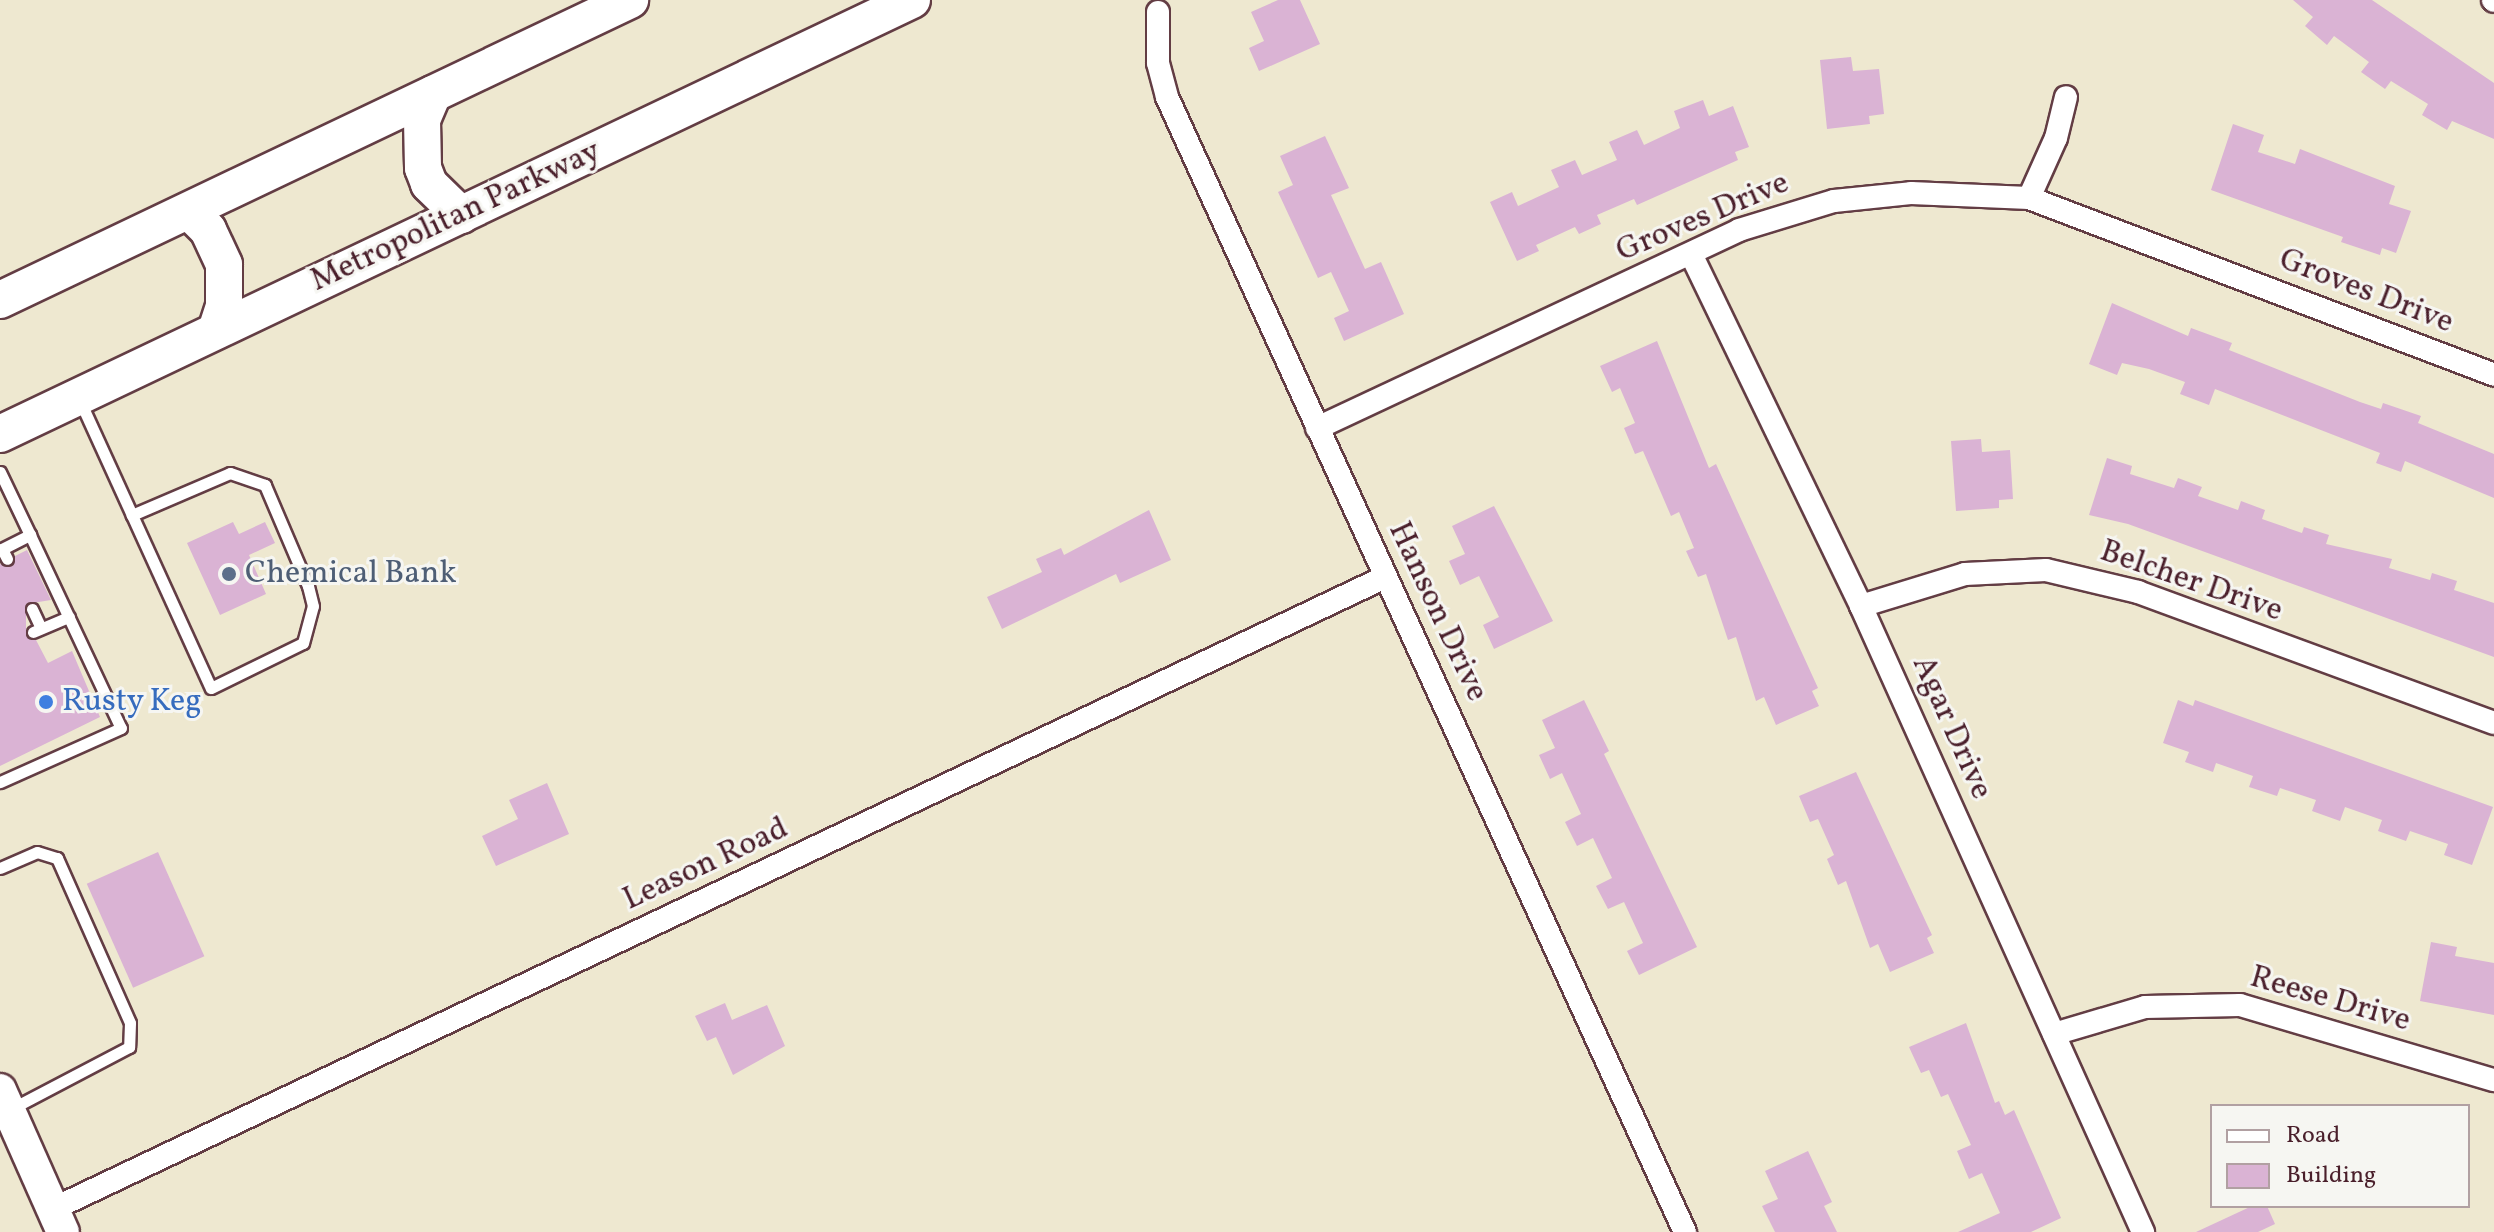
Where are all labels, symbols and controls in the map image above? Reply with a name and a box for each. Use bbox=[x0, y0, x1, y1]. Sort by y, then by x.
street label: Metropolitan Parkway bbox=[305, 133, 607, 301]
street label: Groves Drive bbox=[1611, 164, 1795, 272]
street label: Groves Drive bbox=[2273, 241, 2459, 343]
street label: Hanson Drive bbox=[1379, 516, 1495, 708]
street label: Belcher Drive bbox=[2095, 533, 2287, 631]
place label: Chemical Bank bbox=[245, 555, 457, 593]
marker: Chemical Bank bbox=[220, 565, 238, 583]
street label: Agar Drive bbox=[1902, 650, 2000, 806]
place label: Rusty Keg bbox=[62, 683, 203, 721]
marker: Rusty Keg bbox=[37, 693, 55, 711]
street label: Leason Road bbox=[617, 810, 795, 920]
street label: Reese Drive bbox=[2245, 959, 2415, 1041]
legend bbox=[2210, 1104, 2470, 1208]
text: Road bbox=[2286, 1119, 2340, 1153]
text: Building bbox=[2286, 1159, 2376, 1193]

